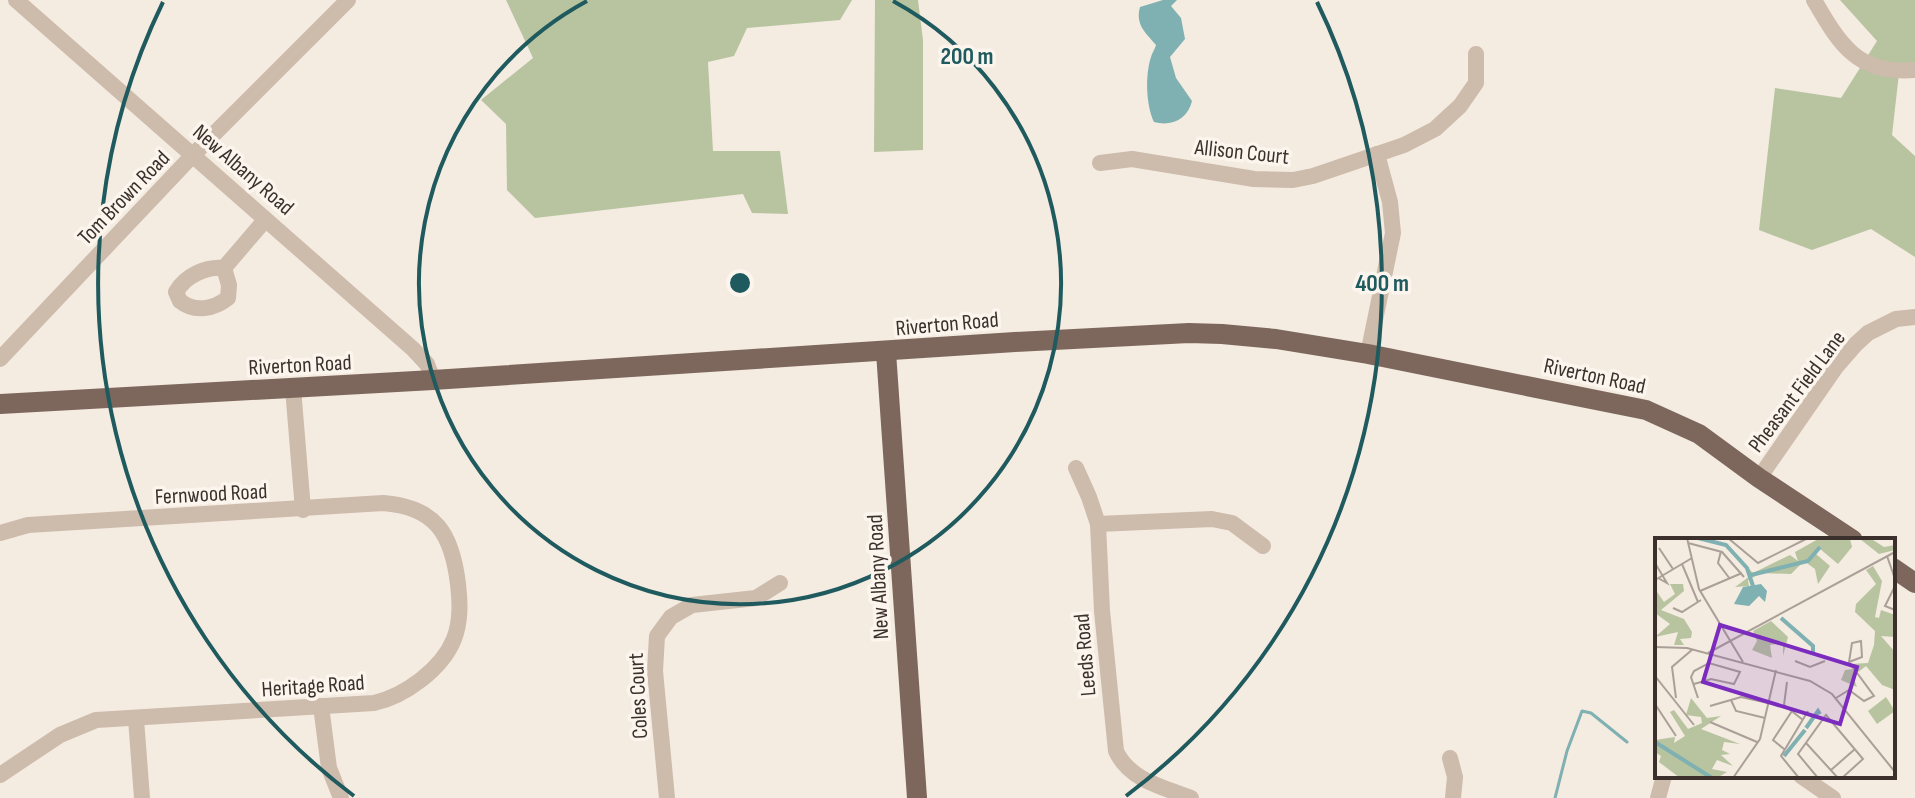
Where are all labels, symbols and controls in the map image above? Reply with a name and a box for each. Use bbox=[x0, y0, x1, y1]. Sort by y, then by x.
text: 200 m bbox=[940, 42, 994, 71]
street label: New Albany Road bbox=[187, 119, 299, 221]
street label: Allison Court bbox=[1192, 134, 1291, 171]
street label: Tom Brown Road bbox=[72, 145, 176, 251]
centre of rings bbox=[726, 269, 754, 297]
text: 400 m bbox=[1355, 269, 1409, 298]
street label: Riverton Road bbox=[895, 307, 1000, 342]
street label: Pheasant Field Lane bbox=[1743, 326, 1852, 458]
street label: Riverton Road bbox=[248, 349, 352, 382]
street label: Riverton Road bbox=[1541, 353, 1648, 400]
street label: Fernwood Road bbox=[154, 478, 268, 511]
street label: New Albany Road bbox=[862, 514, 895, 640]
inset map bbox=[1655, 538, 1895, 778]
street label: Leeds Road bbox=[1068, 612, 1103, 697]
street label: Coles Court bbox=[623, 652, 654, 740]
street label: Heritage Road bbox=[261, 669, 366, 704]

